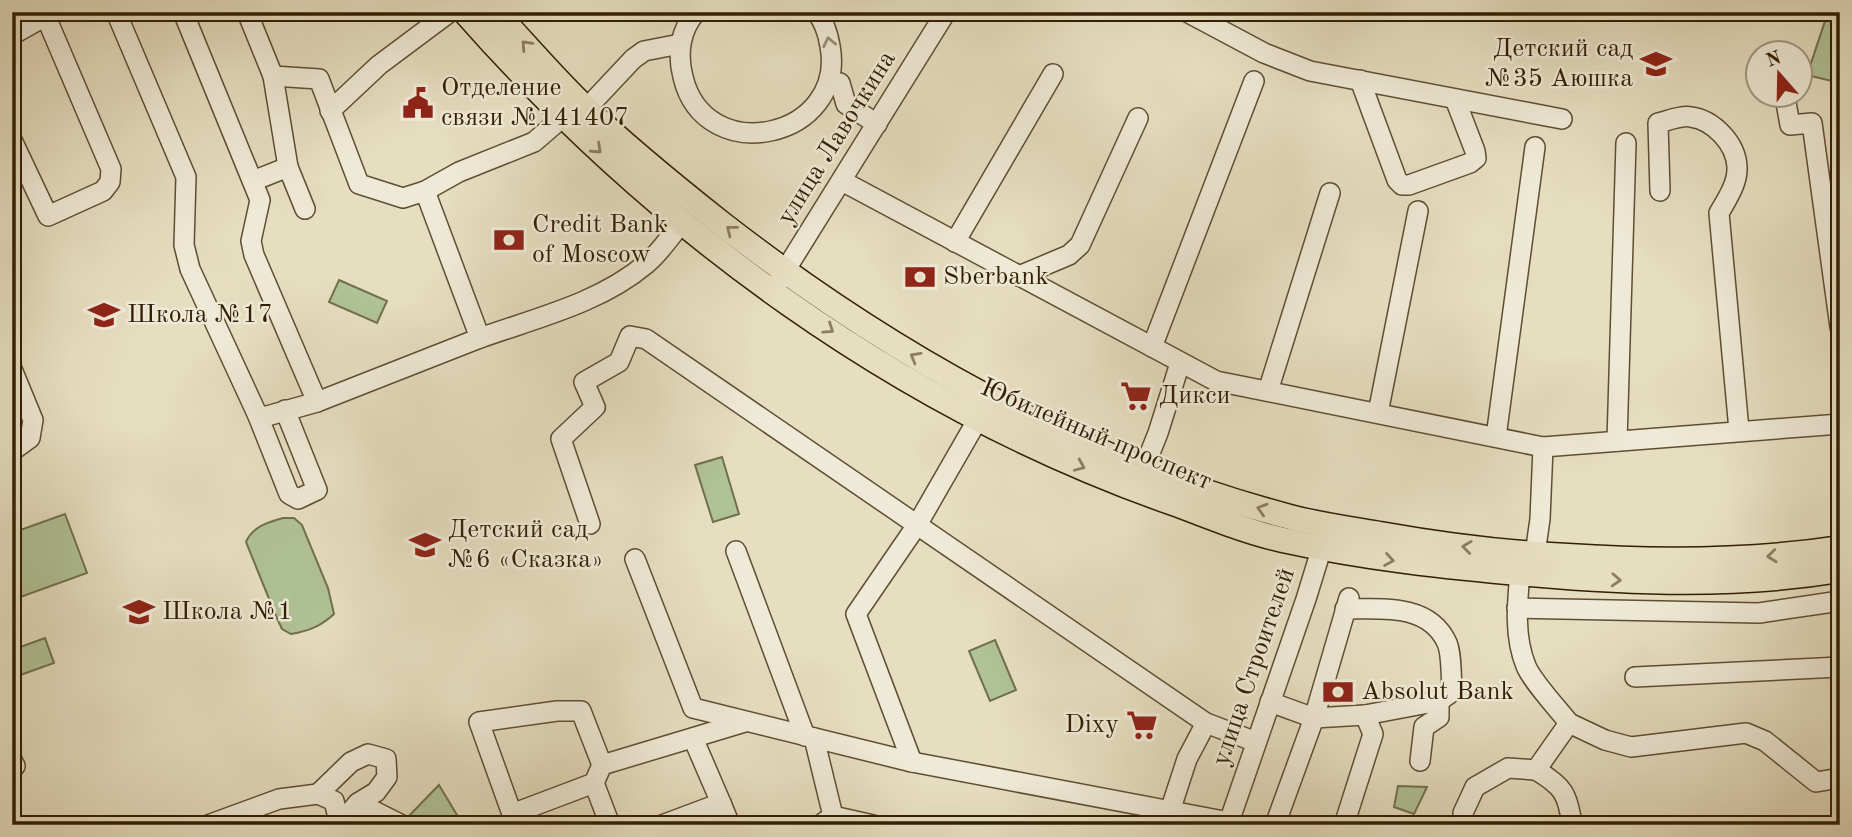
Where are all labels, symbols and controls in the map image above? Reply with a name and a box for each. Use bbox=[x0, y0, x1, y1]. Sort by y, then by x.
one-way arrow bbox=[823, 36, 838, 48]
place label: Детский сад №35 Аюшка bbox=[1485, 36, 1633, 92]
north arrow bbox=[1744, 38, 1814, 108]
one-way arrow bbox=[522, 40, 534, 53]
street label: улица Лавочкина bbox=[773, 46, 901, 229]
school or university icon: Детский сад №35 Аюшка bbox=[1639, 47, 1673, 81]
text: N bbox=[1764, 49, 1785, 72]
place label: Отделение связи №141407 bbox=[441, 75, 629, 131]
public building icon: Отделение связи №141407 bbox=[401, 86, 435, 120]
one-way arrow bbox=[589, 141, 602, 154]
place label: Credit Bank of Moscow bbox=[532, 212, 667, 268]
bank icon: Credit Bank of Moscow bbox=[492, 223, 526, 257]
one-way arrow bbox=[726, 226, 738, 239]
bank icon: Sberbank bbox=[903, 260, 937, 294]
place label: Sberbank bbox=[943, 264, 1049, 290]
school or university icon: Школа №17 bbox=[87, 298, 121, 332]
place label: Школа №17 bbox=[127, 302, 273, 328]
one-way arrow bbox=[821, 321, 834, 333]
one-way arrow bbox=[909, 353, 922, 366]
street label: Юбилейный проспект bbox=[977, 375, 1215, 495]
supermarket icon: Дикси bbox=[1119, 379, 1153, 413]
place label: Дикси bbox=[1159, 383, 1231, 409]
one-way arrow bbox=[1072, 458, 1085, 472]
one-way arrow bbox=[1257, 502, 1269, 517]
place label: Детский сад №6 «Сказка» bbox=[448, 517, 604, 573]
school or university icon: Детский сад №6 «Сказка» bbox=[408, 528, 442, 562]
one-way arrow bbox=[1461, 540, 1473, 555]
one-way arrow bbox=[1766, 548, 1777, 563]
one-way arrow bbox=[1383, 552, 1395, 567]
street label: улица Строителей bbox=[1208, 565, 1300, 769]
one-way arrow bbox=[1610, 572, 1621, 587]
school or university icon: Школа №1 bbox=[122, 595, 156, 629]
place label: Школа №1 bbox=[162, 599, 293, 625]
bank icon: Absolut Bank bbox=[1321, 675, 1355, 709]
place label: Absolut Bank bbox=[1361, 679, 1514, 705]
supermarket icon: Dixy bbox=[1125, 708, 1159, 742]
place label: Dixy bbox=[1064, 712, 1119, 738]

